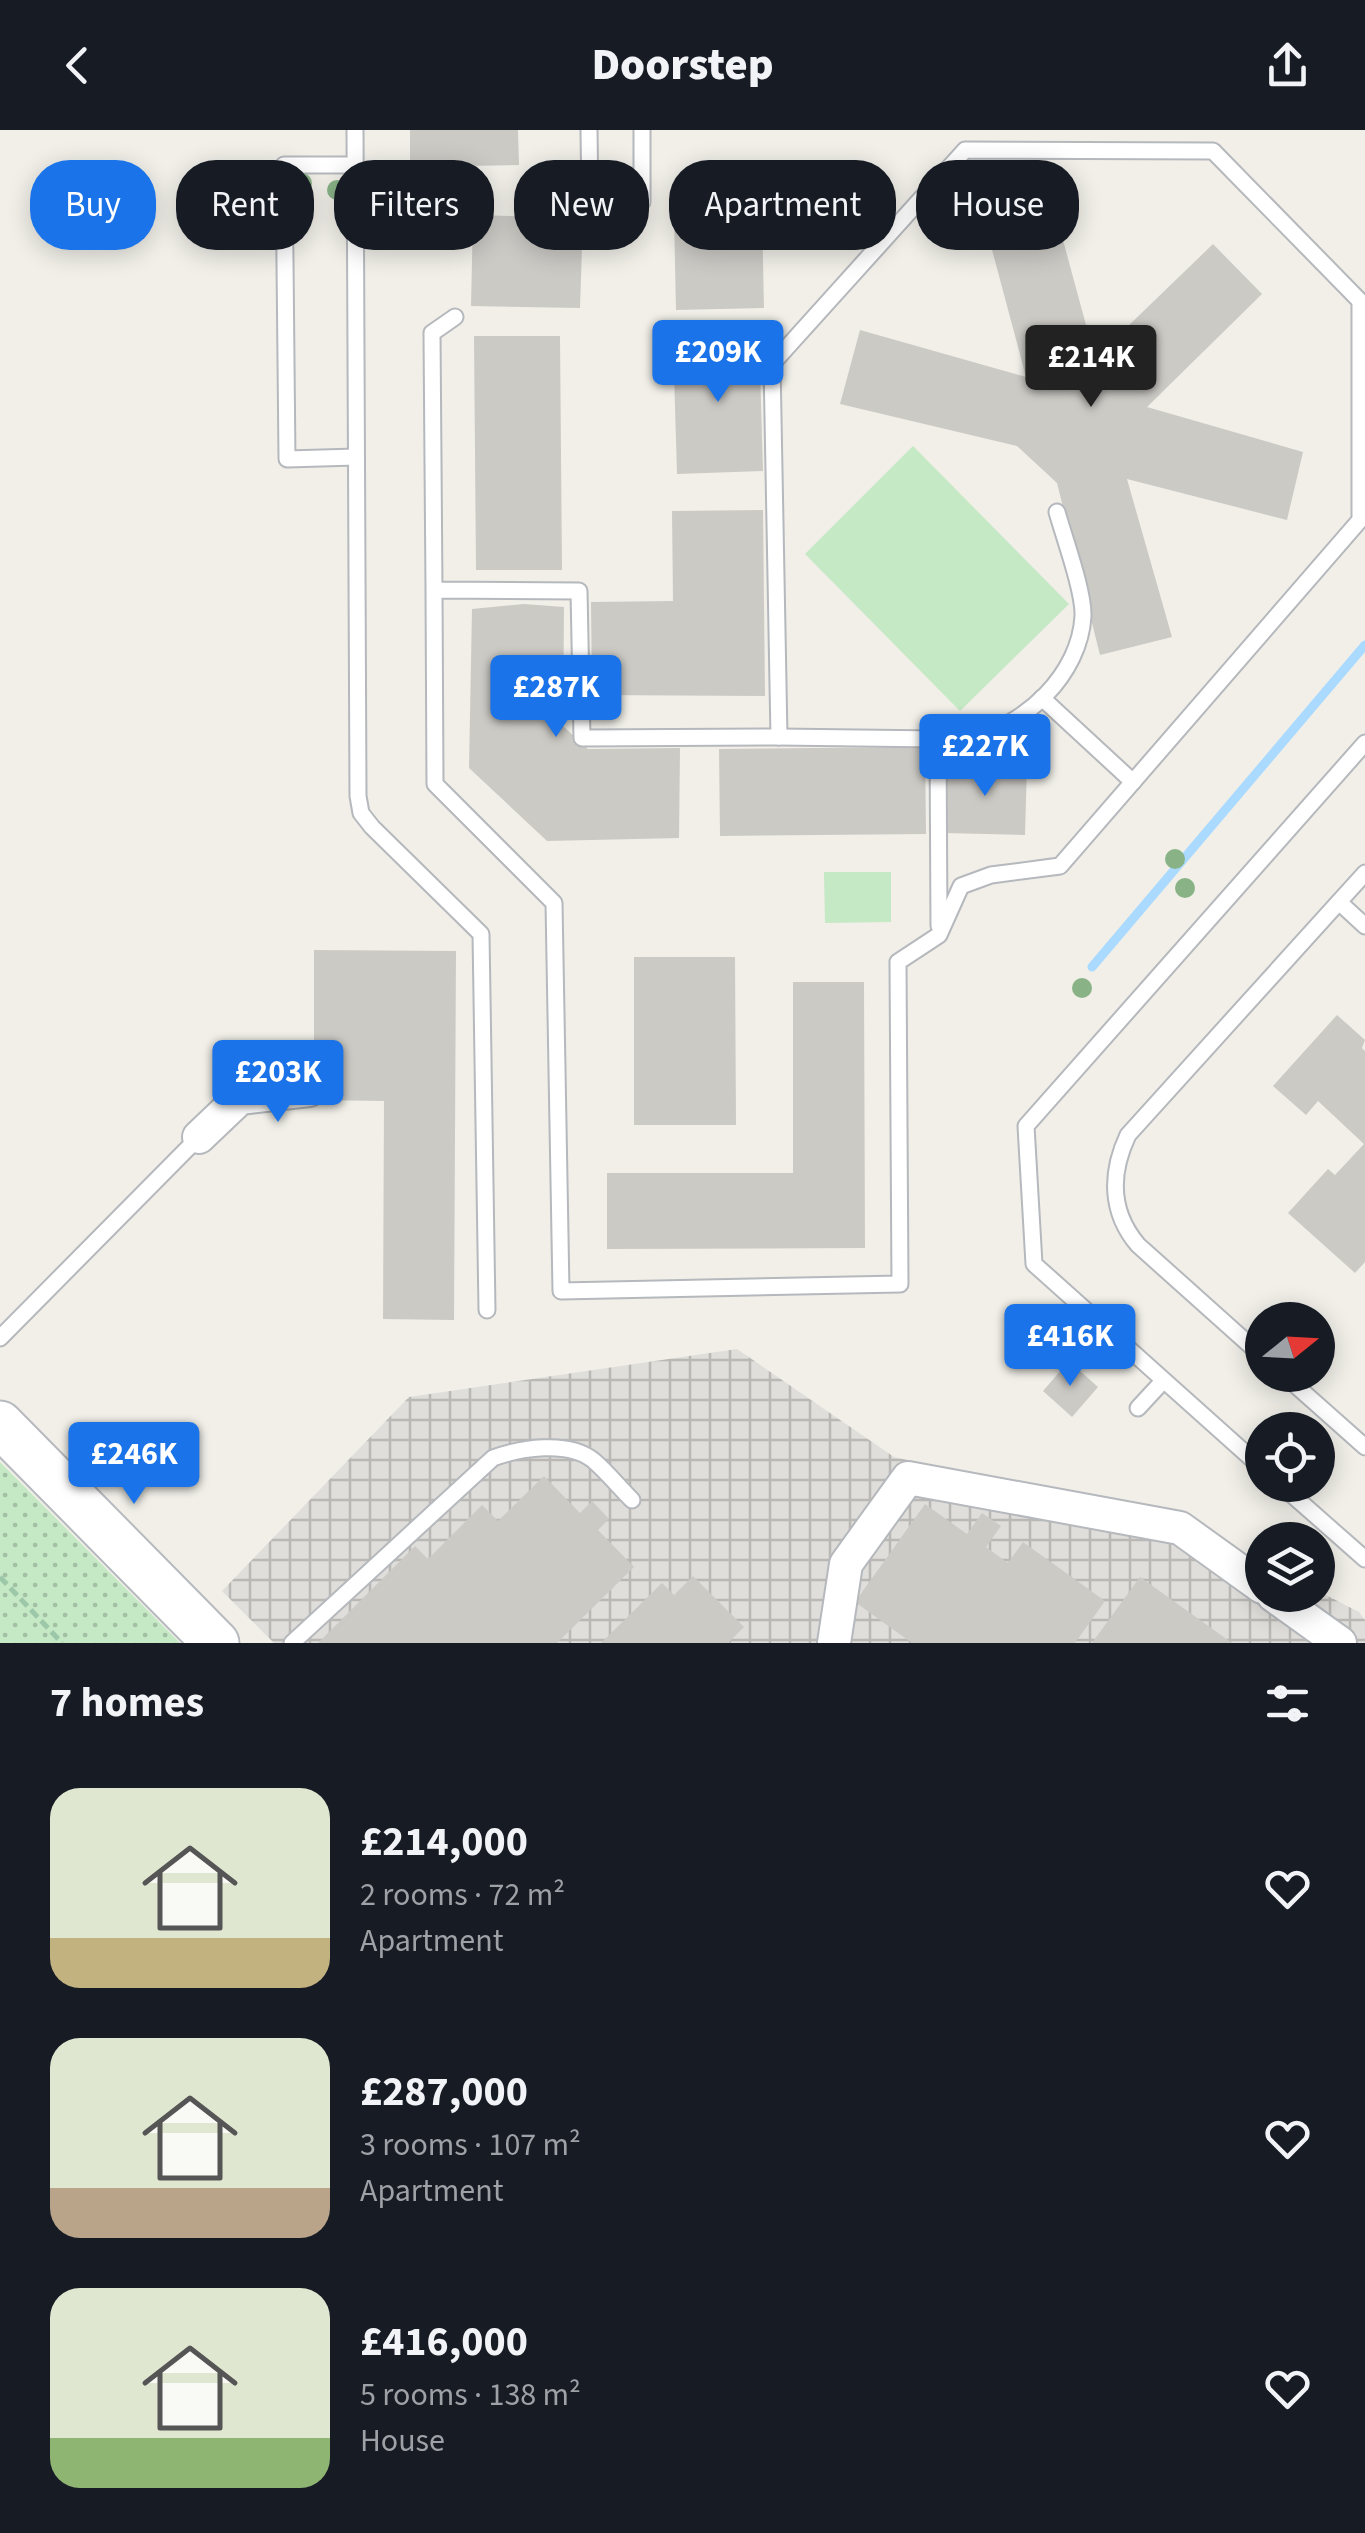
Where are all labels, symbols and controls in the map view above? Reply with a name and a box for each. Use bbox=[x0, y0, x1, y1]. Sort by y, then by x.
text: Doorstep bbox=[591, 33, 774, 97]
icon: back bbox=[50, 38, 105, 93]
icon: share bbox=[1260, 38, 1315, 93]
chip: Buy bbox=[30, 160, 156, 250]
chip: Rent bbox=[176, 160, 314, 250]
chip: Filters bbox=[334, 160, 494, 250]
chip: New bbox=[514, 160, 649, 250]
chip: Apartment bbox=[669, 160, 896, 250]
chip: House bbox=[916, 160, 1079, 250]
pin: £209K bbox=[648, 320, 788, 405]
pin: £214K bbox=[1021, 325, 1161, 410]
text: £209K bbox=[674, 329, 762, 375]
text: £214K bbox=[1047, 334, 1135, 380]
pin: £287K bbox=[486, 655, 626, 740]
text: £287K bbox=[512, 664, 600, 710]
pin: £227K bbox=[915, 714, 1055, 799]
text: £227K bbox=[941, 723, 1029, 769]
pin: £203K bbox=[208, 1040, 348, 1125]
text: £203K bbox=[234, 1049, 322, 1095]
north arrow bbox=[1245, 1302, 1335, 1392]
map controls bbox=[1245, 1302, 1335, 1612]
pin: £416K bbox=[1000, 1304, 1140, 1389]
text: £416K bbox=[1026, 1313, 1114, 1359]
button: locate bbox=[1245, 1412, 1335, 1502]
pin: £246K bbox=[64, 1422, 204, 1507]
text: £246K bbox=[90, 1431, 178, 1477]
button: layers bbox=[1245, 1522, 1335, 1612]
text: 7 homes bbox=[50, 1673, 204, 1733]
icon: filters bbox=[1260, 1676, 1315, 1731]
text: £214,000 bbox=[360, 1812, 528, 1872]
icon: home bbox=[130, 1828, 250, 1948]
icon: heart bbox=[1260, 1861, 1315, 1916]
text: 2 rooms · 72 m² bbox=[360, 1872, 565, 1918]
text: Apartment bbox=[360, 1918, 503, 1964]
text: £287,000 bbox=[360, 2062, 528, 2122]
icon: home bbox=[130, 2078, 250, 2198]
icon: heart bbox=[1260, 2111, 1315, 2166]
text: 3 rooms · 107 m² bbox=[360, 2122, 581, 2168]
text: Apartment bbox=[360, 2168, 503, 2214]
text: £416,000 bbox=[360, 2312, 528, 2372]
icon: home bbox=[130, 2328, 250, 2448]
icon: heart bbox=[1260, 2361, 1315, 2416]
text: 5 rooms · 138 m² bbox=[360, 2372, 581, 2418]
text: House bbox=[360, 2418, 445, 2464]

